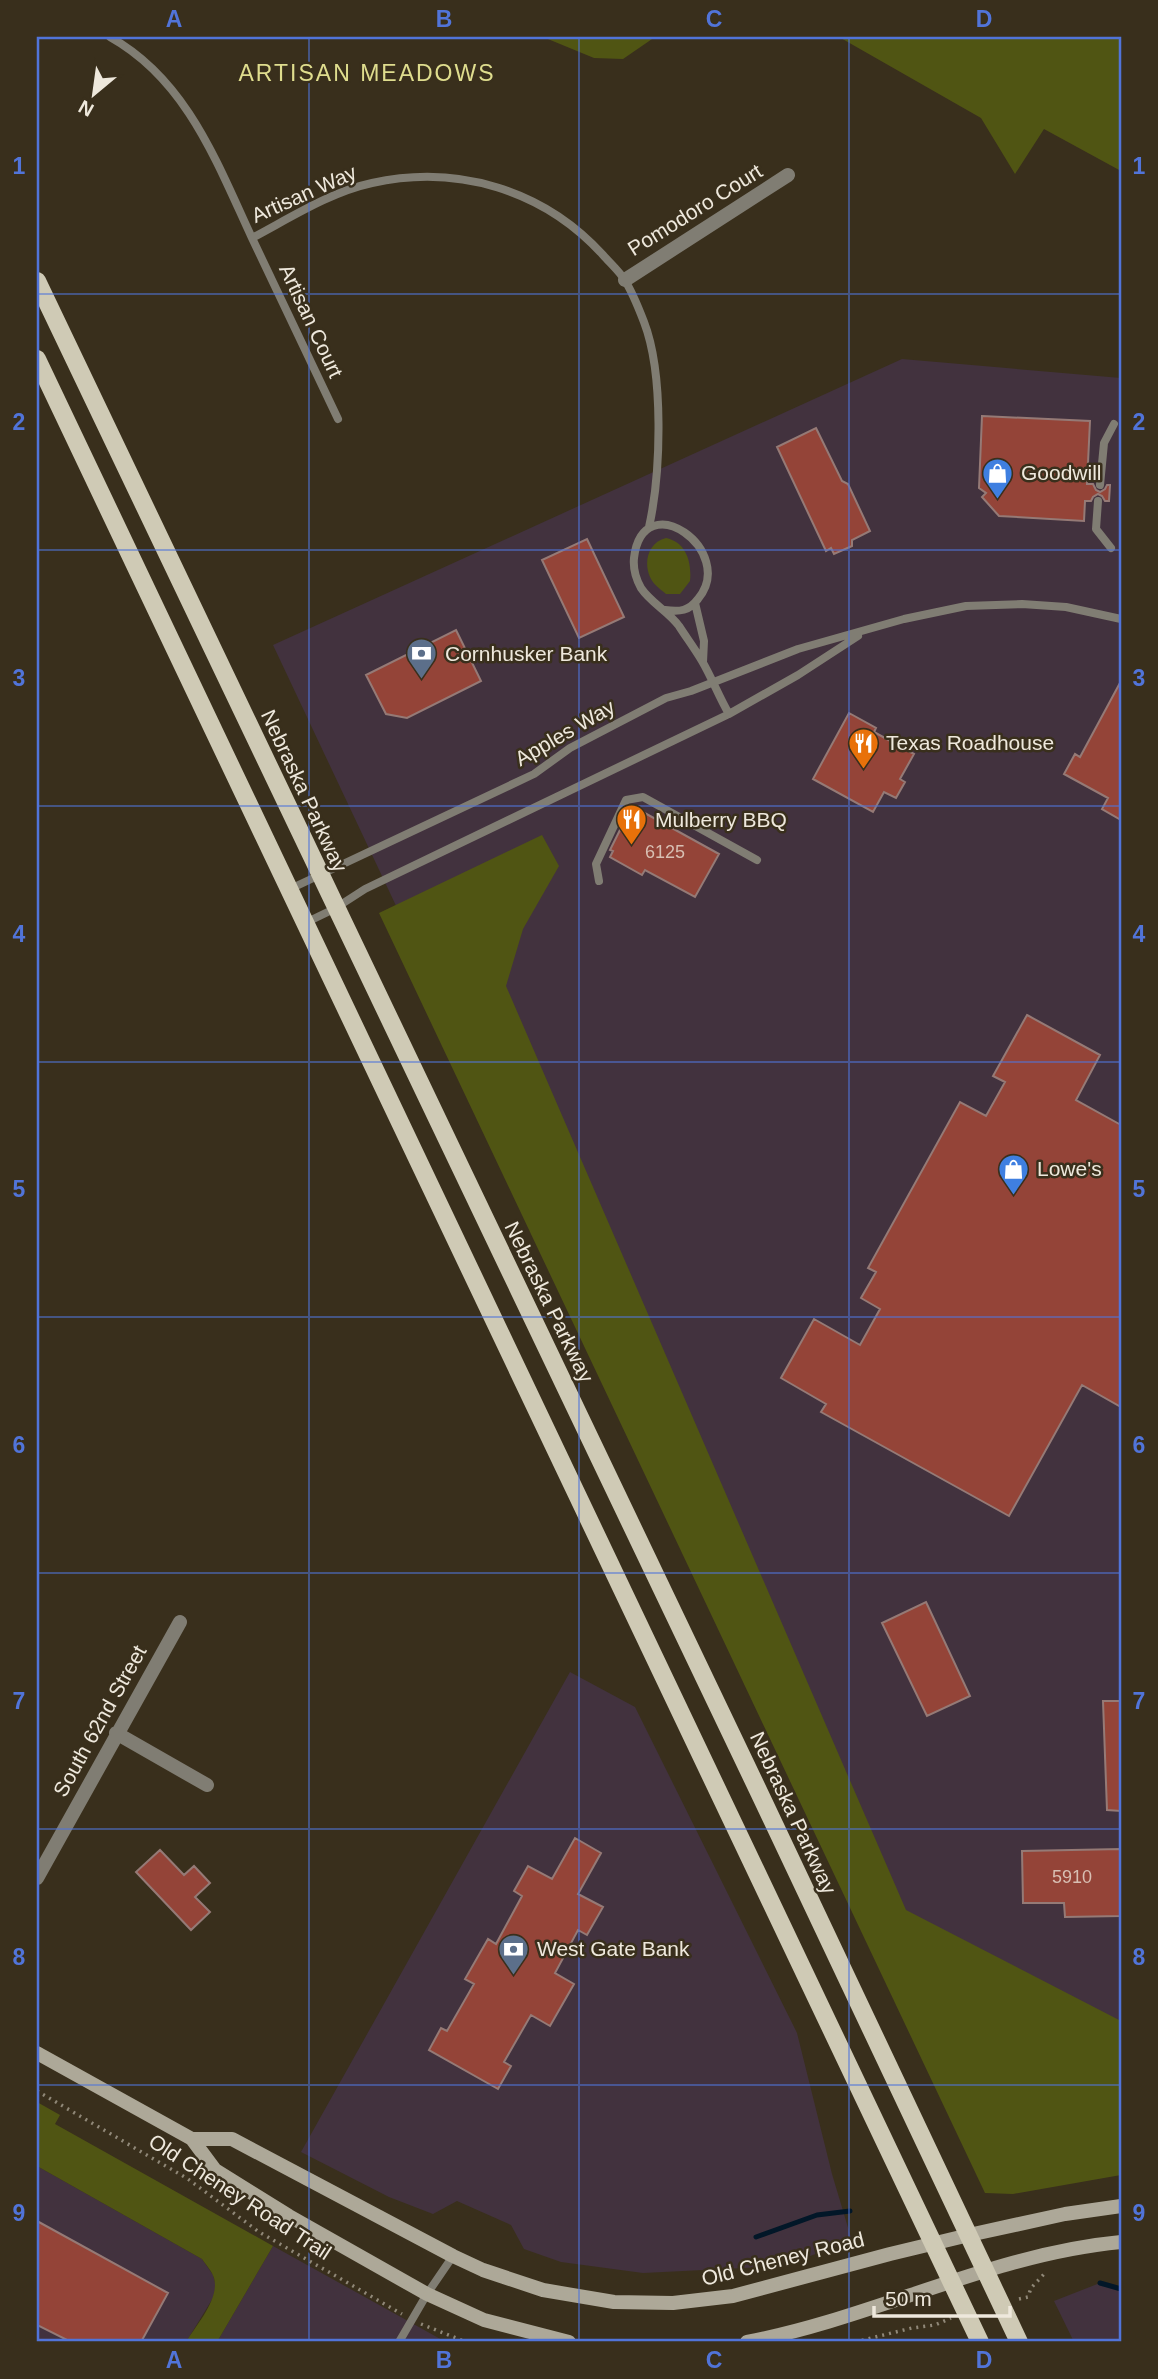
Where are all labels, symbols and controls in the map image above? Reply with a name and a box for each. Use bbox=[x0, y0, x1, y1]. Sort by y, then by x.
text: A bbox=[166, 6, 182, 32]
text: B bbox=[436, 6, 452, 32]
text: C bbox=[706, 6, 722, 32]
text: D bbox=[976, 6, 992, 32]
north arrow bbox=[60, 60, 130, 130]
district label: ARTISAN MEADOWS bbox=[238, 60, 496, 86]
text: N bbox=[75, 96, 97, 121]
text: 1 bbox=[13, 153, 26, 179]
text: 1 bbox=[1133, 153, 1146, 179]
street label: Pomodoro Court bbox=[623, 159, 766, 260]
street label: Artisan Way bbox=[248, 160, 360, 227]
street label: Artisan Court bbox=[275, 260, 348, 381]
text: 2 bbox=[13, 409, 25, 435]
text: 2 bbox=[1133, 409, 1145, 435]
shop icon: Goodwill bbox=[981, 456, 1015, 500]
place label: Goodwill bbox=[1021, 461, 1102, 484]
bank icon: Cornhusker Bank bbox=[405, 637, 439, 681]
place label: Cornhusker Bank bbox=[445, 642, 608, 665]
text: 3 bbox=[13, 665, 25, 691]
text: 3 bbox=[1133, 665, 1145, 691]
street label: Apples Way bbox=[511, 695, 619, 770]
street label: Nebraska Parkway bbox=[257, 706, 352, 876]
restaurant icon: Texas Roadhouse bbox=[846, 726, 880, 770]
place label: Texas Roadhouse bbox=[886, 731, 1054, 754]
restaurant icon: Mulberry BBQ bbox=[615, 803, 649, 847]
place label: Mulberry BBQ bbox=[655, 808, 787, 831]
house number: 6125 bbox=[645, 842, 685, 862]
text: 4 bbox=[13, 921, 26, 947]
text: 4 bbox=[1133, 921, 1146, 947]
shop icon: Lowe's bbox=[997, 1152, 1031, 1196]
place label: Lowe's bbox=[1037, 1157, 1102, 1180]
text: 5 bbox=[13, 1176, 26, 1202]
text: 5 bbox=[1133, 1176, 1146, 1202]
street label: Nebraska Parkway bbox=[500, 1218, 599, 1386]
text: 6 bbox=[13, 1432, 25, 1458]
text: 6 bbox=[1133, 1432, 1145, 1458]
street label: South 62nd Street bbox=[48, 1641, 151, 1800]
text: 7 bbox=[13, 1688, 25, 1714]
text: 7 bbox=[1133, 1688, 1145, 1714]
street label: Nebraska Parkway bbox=[746, 1728, 841, 1898]
house number: 5910 bbox=[1052, 1867, 1092, 1887]
bank icon: West Gate Bank bbox=[497, 1932, 531, 1976]
place label: West Gate Bank bbox=[537, 1937, 690, 1960]
text: 8 bbox=[13, 1944, 26, 1970]
text: 8 bbox=[1133, 1944, 1146, 1970]
street label: Old Cheney Road Trail bbox=[145, 2129, 336, 2264]
text: 9 bbox=[13, 2200, 25, 2226]
text: 9 bbox=[1133, 2200, 1145, 2226]
street label: Old Cheney Road bbox=[699, 2227, 867, 2290]
scale bar bbox=[874, 2274, 1011, 2318]
text: 50 m bbox=[885, 2287, 932, 2310]
text: A bbox=[166, 2347, 182, 2373]
text: B bbox=[436, 2347, 452, 2373]
text: C bbox=[706, 2347, 722, 2373]
text: D bbox=[976, 2347, 992, 2373]

